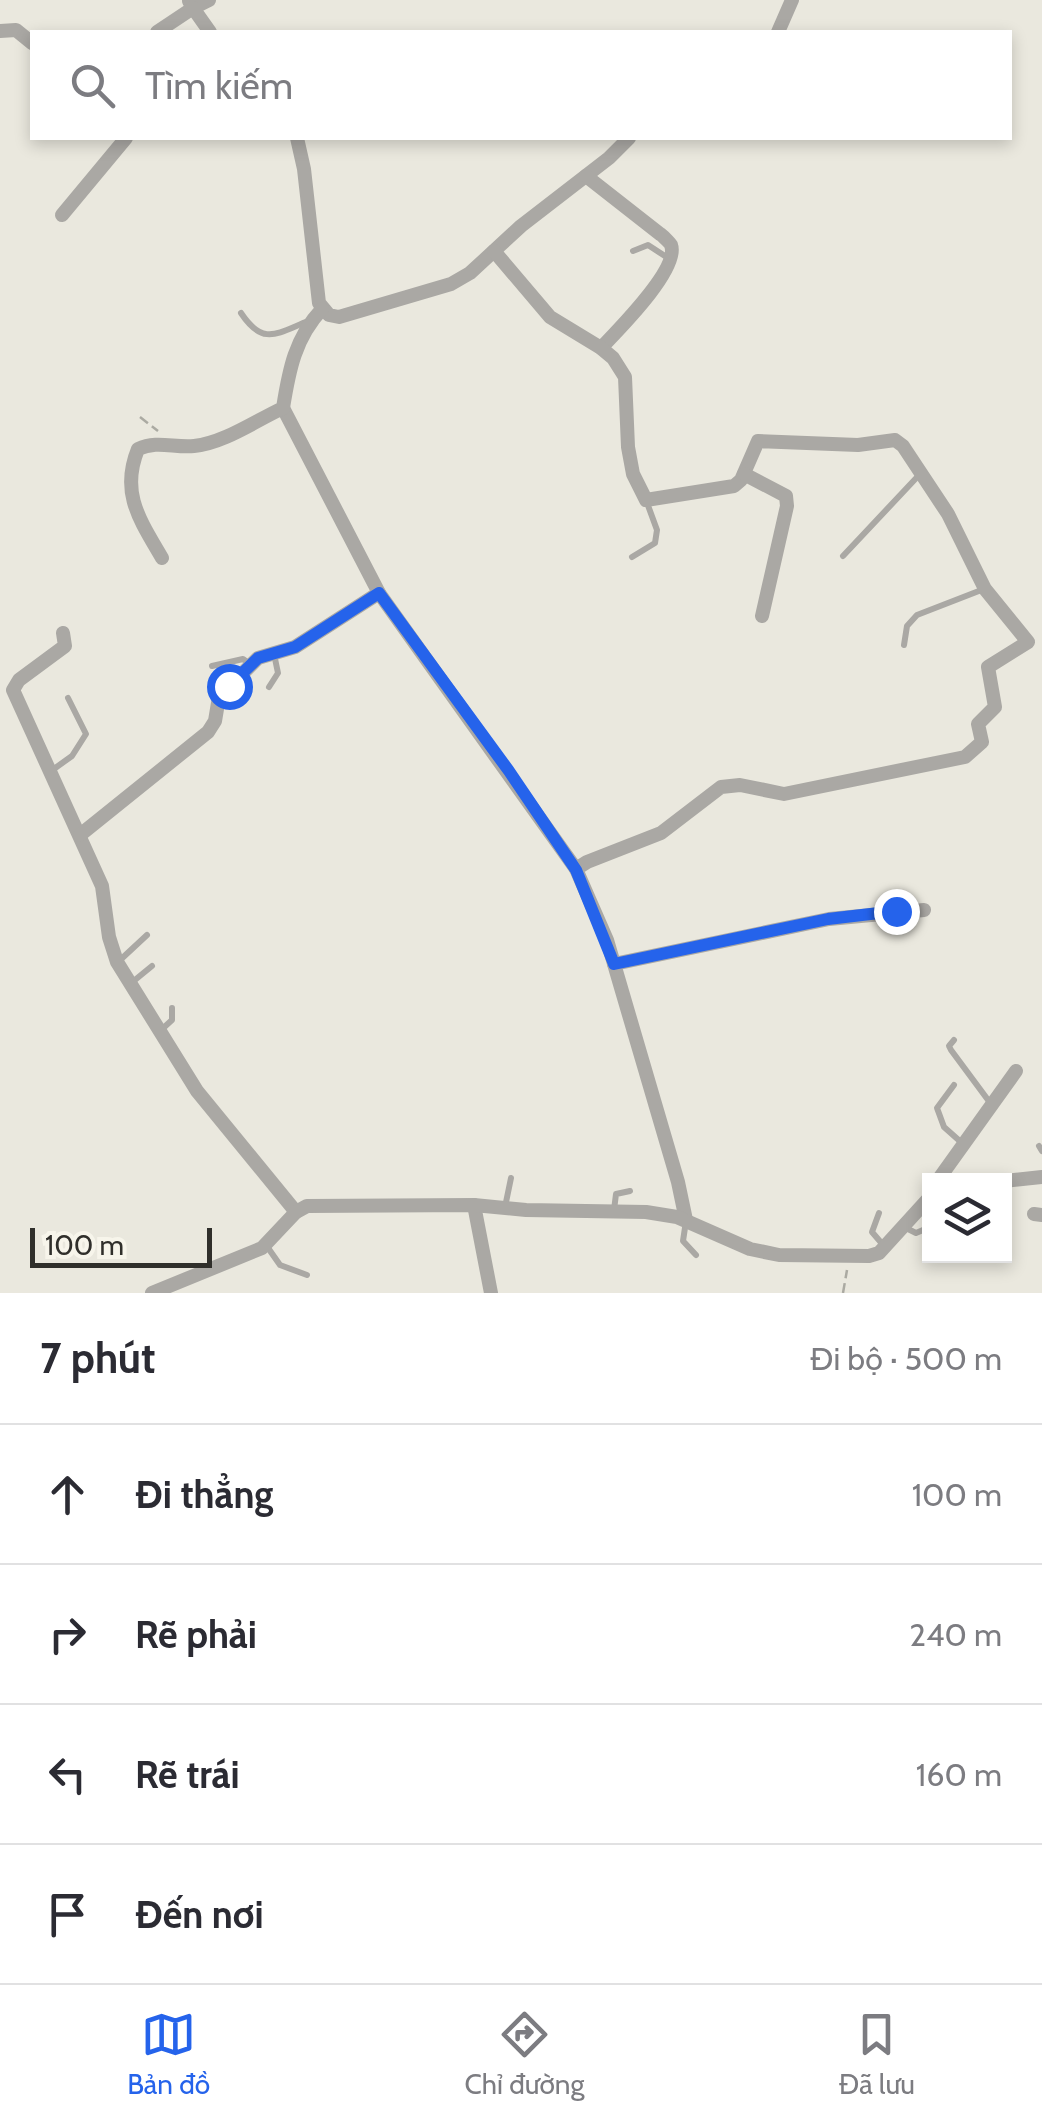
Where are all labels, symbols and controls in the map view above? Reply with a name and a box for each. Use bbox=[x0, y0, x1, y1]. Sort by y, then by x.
search box bbox=[30, 30, 1012, 140]
icon: search bbox=[65, 58, 120, 113]
text: Tìm kiếm bbox=[145, 62, 293, 109]
route start bbox=[207, 664, 253, 710]
route end bbox=[874, 889, 920, 935]
map controls bbox=[922, 1173, 1012, 1263]
button: layers bbox=[922, 1173, 1012, 1263]
scale bar bbox=[30, 1223, 212, 1268]
text: 100 m bbox=[45, 1228, 124, 1262]
text: 7 phút bbox=[40, 1332, 156, 1384]
text: Đi bộ · 500 m bbox=[810, 1339, 1002, 1378]
icon: ahead bbox=[40, 1467, 95, 1522]
text: Đi thẳng bbox=[135, 1471, 273, 1518]
text: 100 m bbox=[912, 1475, 1002, 1514]
icon: right bbox=[40, 1607, 95, 1662]
text: Rẽ phải bbox=[135, 1611, 257, 1658]
text: 240 m bbox=[909, 1615, 1002, 1654]
icon: left bbox=[40, 1747, 95, 1802]
text: Rẽ trái bbox=[135, 1751, 240, 1798]
text: 160 m bbox=[916, 1755, 1002, 1794]
icon: arrive bbox=[40, 1887, 95, 1942]
text: Đến nơi bbox=[135, 1891, 264, 1938]
tab: Bản đồ bbox=[127, 2007, 210, 2101]
tab: Chỉ đường bbox=[465, 2007, 584, 2101]
tab: Đã lưu bbox=[839, 2007, 915, 2101]

